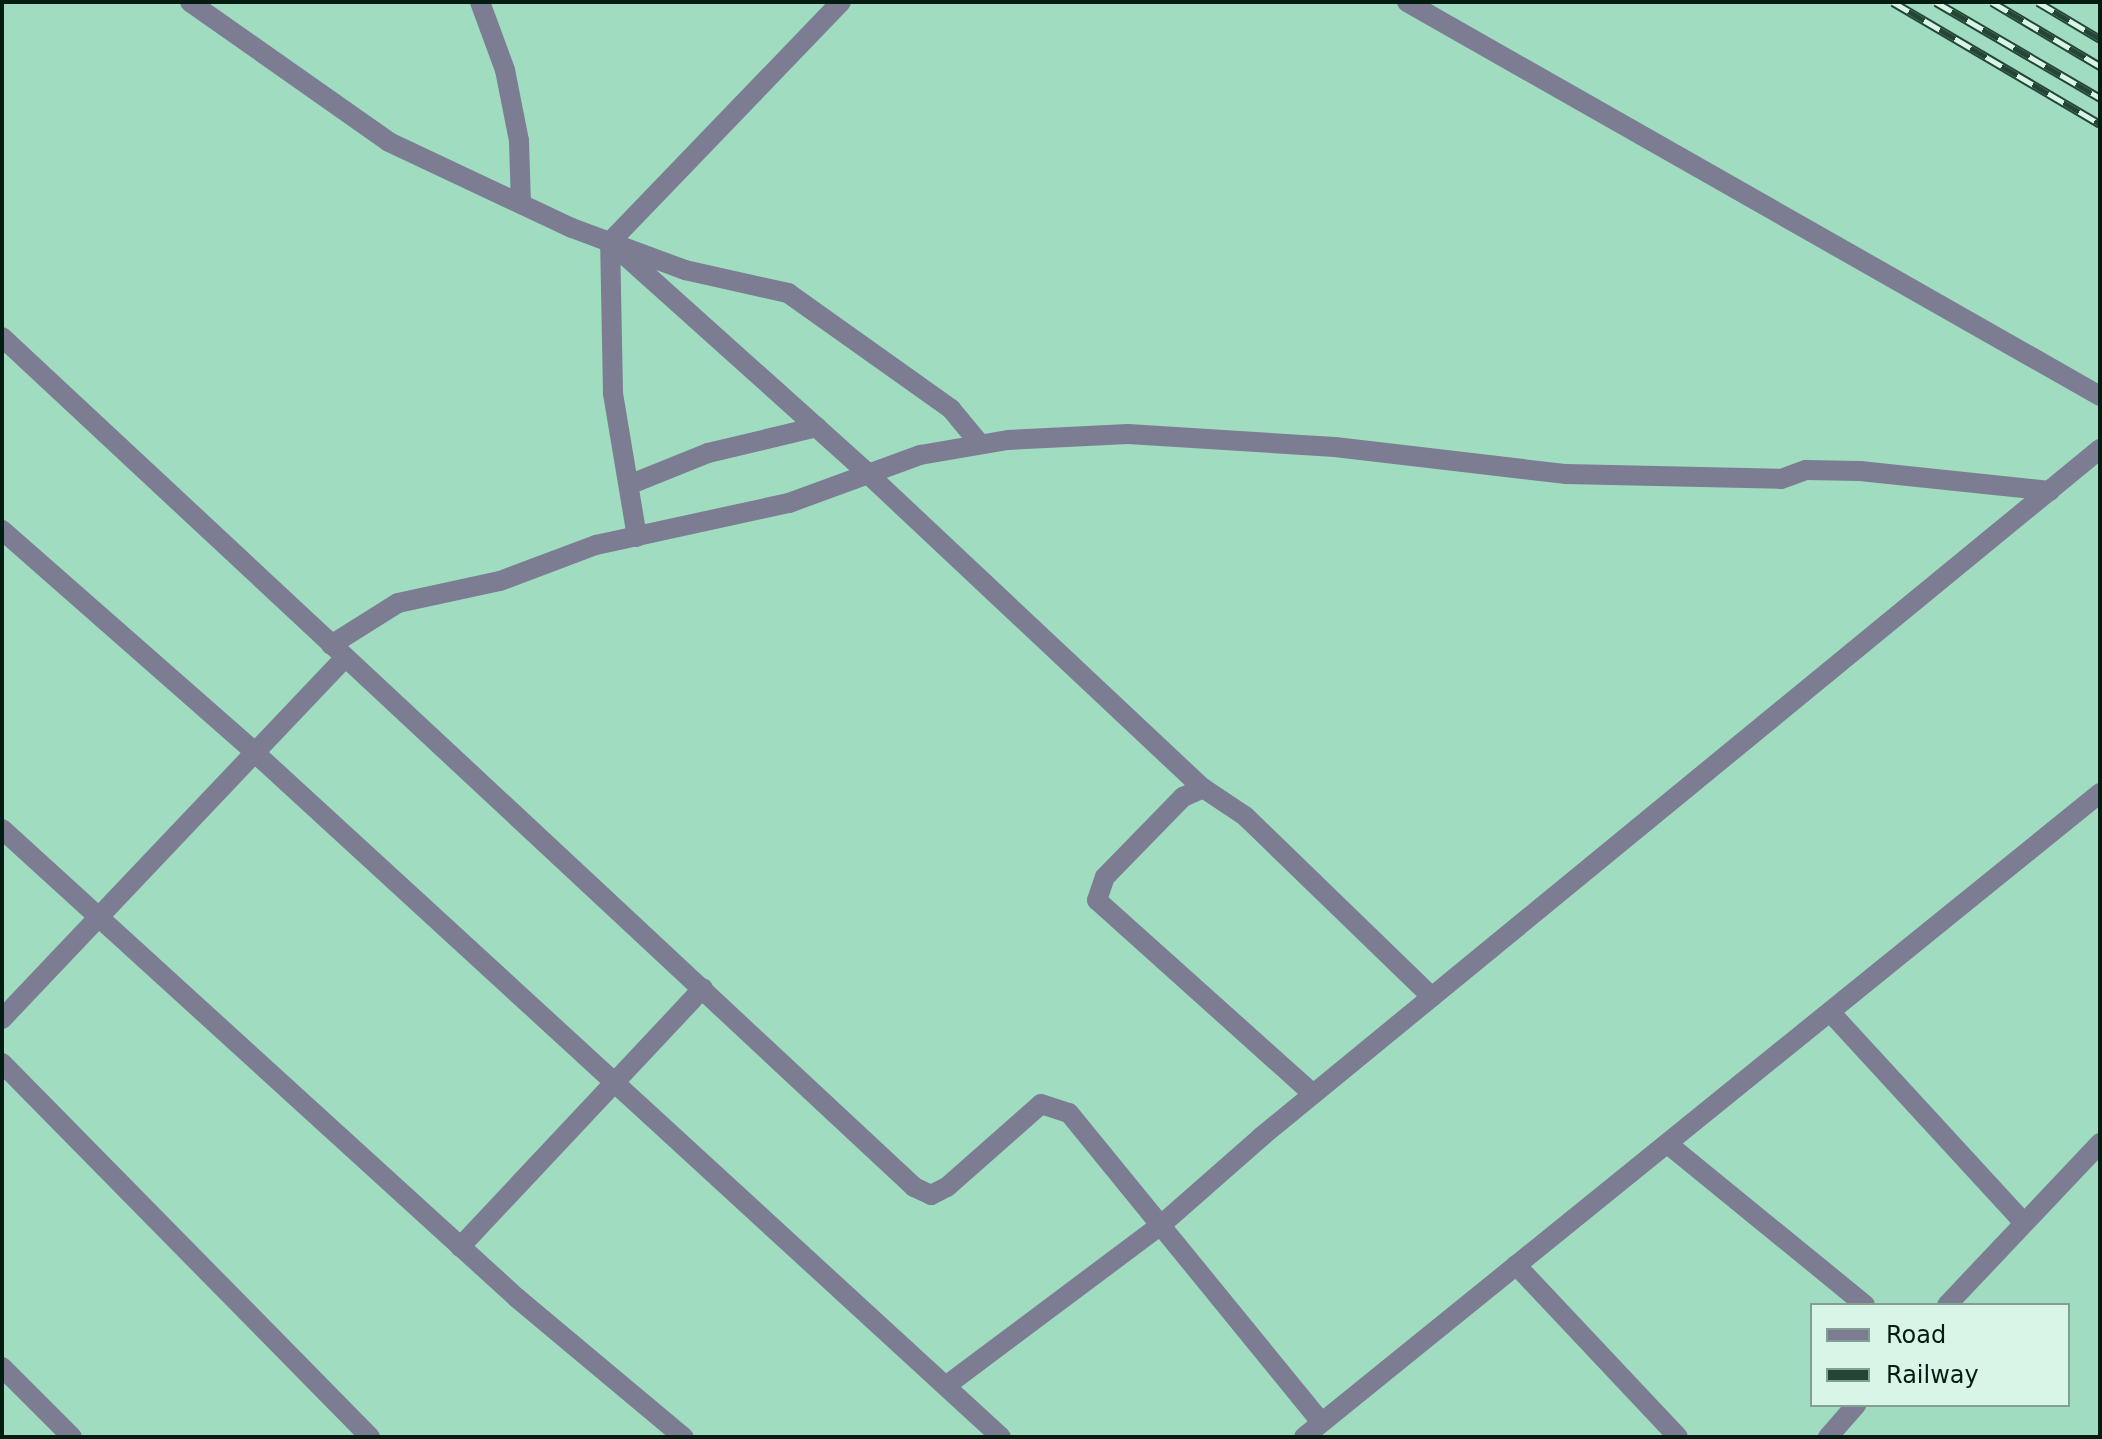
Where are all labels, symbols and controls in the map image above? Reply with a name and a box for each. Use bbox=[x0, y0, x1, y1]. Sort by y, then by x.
legend bbox=[1810, 1303, 2070, 1407]
text: Road bbox=[1886, 1321, 1946, 1349]
text: Railway bbox=[1886, 1361, 1979, 1389]

